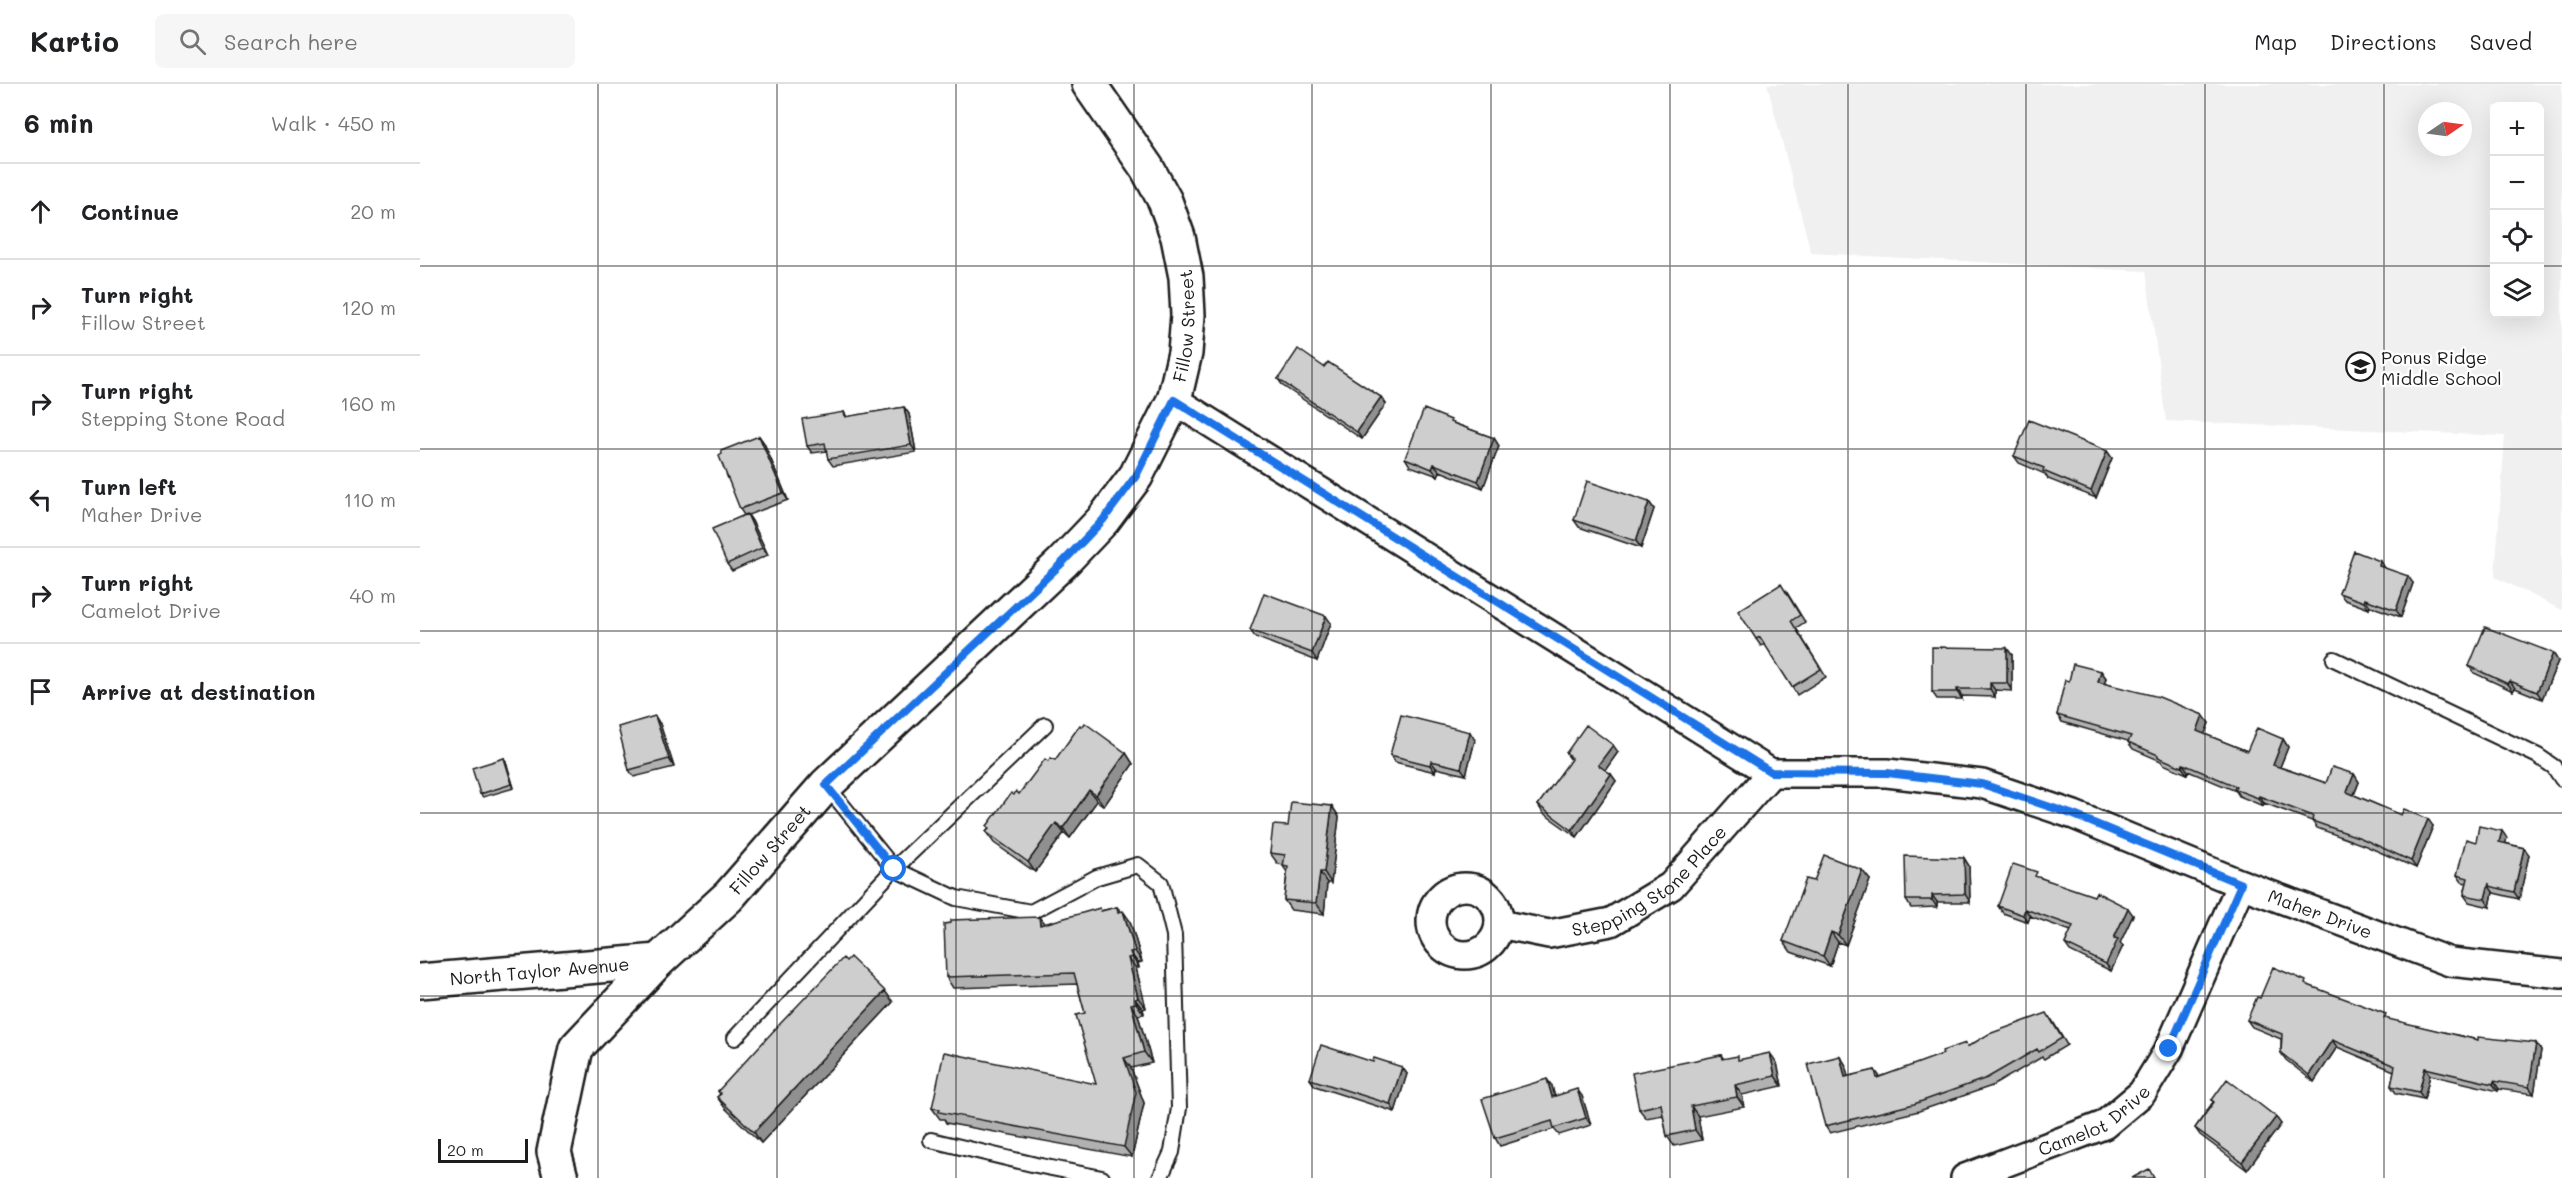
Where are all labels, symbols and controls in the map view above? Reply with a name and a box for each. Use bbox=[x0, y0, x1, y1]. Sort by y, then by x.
search box bbox=[155, 14, 575, 68]
text: Kartio bbox=[30, 23, 119, 59]
icon: search bbox=[176, 25, 209, 58]
text: Search here bbox=[224, 27, 358, 56]
text: Map bbox=[2254, 28, 2297, 55]
text: Directions bbox=[2330, 28, 2437, 55]
text: Saved bbox=[2470, 28, 2532, 55]
north arrow bbox=[2418, 102, 2472, 156]
map controls bbox=[2490, 102, 2544, 318]
button: + bbox=[2490, 102, 2544, 156]
text: 6 min bbox=[24, 106, 93, 140]
text: Walk · 450 m bbox=[271, 110, 396, 136]
button: − bbox=[2490, 156, 2544, 210]
icon: ahead bbox=[24, 195, 57, 228]
text: Continue bbox=[81, 197, 179, 226]
text: 20 m bbox=[350, 198, 396, 224]
button: locate bbox=[2490, 210, 2544, 264]
button: layers bbox=[2490, 264, 2544, 318]
street label: Fillow Street bbox=[1167, 268, 1200, 384]
text: Turn right bbox=[81, 280, 193, 309]
icon: right bbox=[24, 291, 57, 324]
text: 120 m bbox=[341, 294, 396, 320]
text: Fillow Street bbox=[81, 309, 206, 335]
place label: Ponus Ridge Middle School bbox=[2381, 345, 2502, 390]
school or university icon: Ponus Ridge Middle School bbox=[2344, 351, 2376, 383]
text: Turn right bbox=[81, 376, 193, 405]
icon: right bbox=[24, 387, 57, 420]
text: 160 m bbox=[340, 390, 396, 416]
text: Stepping Stone Road bbox=[81, 405, 285, 431]
text: Turn left bbox=[81, 472, 177, 501]
icon: left bbox=[24, 483, 57, 516]
text: 110 m bbox=[343, 486, 396, 512]
text: Maher Drive bbox=[81, 501, 202, 527]
text: Turn right bbox=[81, 568, 193, 597]
icon: right bbox=[24, 579, 57, 612]
text: 40 m bbox=[350, 582, 396, 608]
text: Camelot Drive bbox=[81, 597, 221, 623]
icon: arrive bbox=[24, 675, 57, 708]
text: Arrive at destination bbox=[81, 677, 316, 706]
street label: Fillow Street bbox=[724, 799, 816, 900]
street label: Stepping Stone Place bbox=[1570, 820, 1731, 941]
route start bbox=[880, 855, 906, 881]
street label: Maher Drive bbox=[2265, 883, 2376, 944]
street label: North Taylor Avenue bbox=[449, 951, 630, 990]
route end bbox=[2155, 1035, 2181, 1061]
street label: Camelot Drive bbox=[2034, 1081, 2156, 1161]
scale bar bbox=[438, 1136, 528, 1164]
text: 20 m bbox=[447, 1139, 484, 1160]

